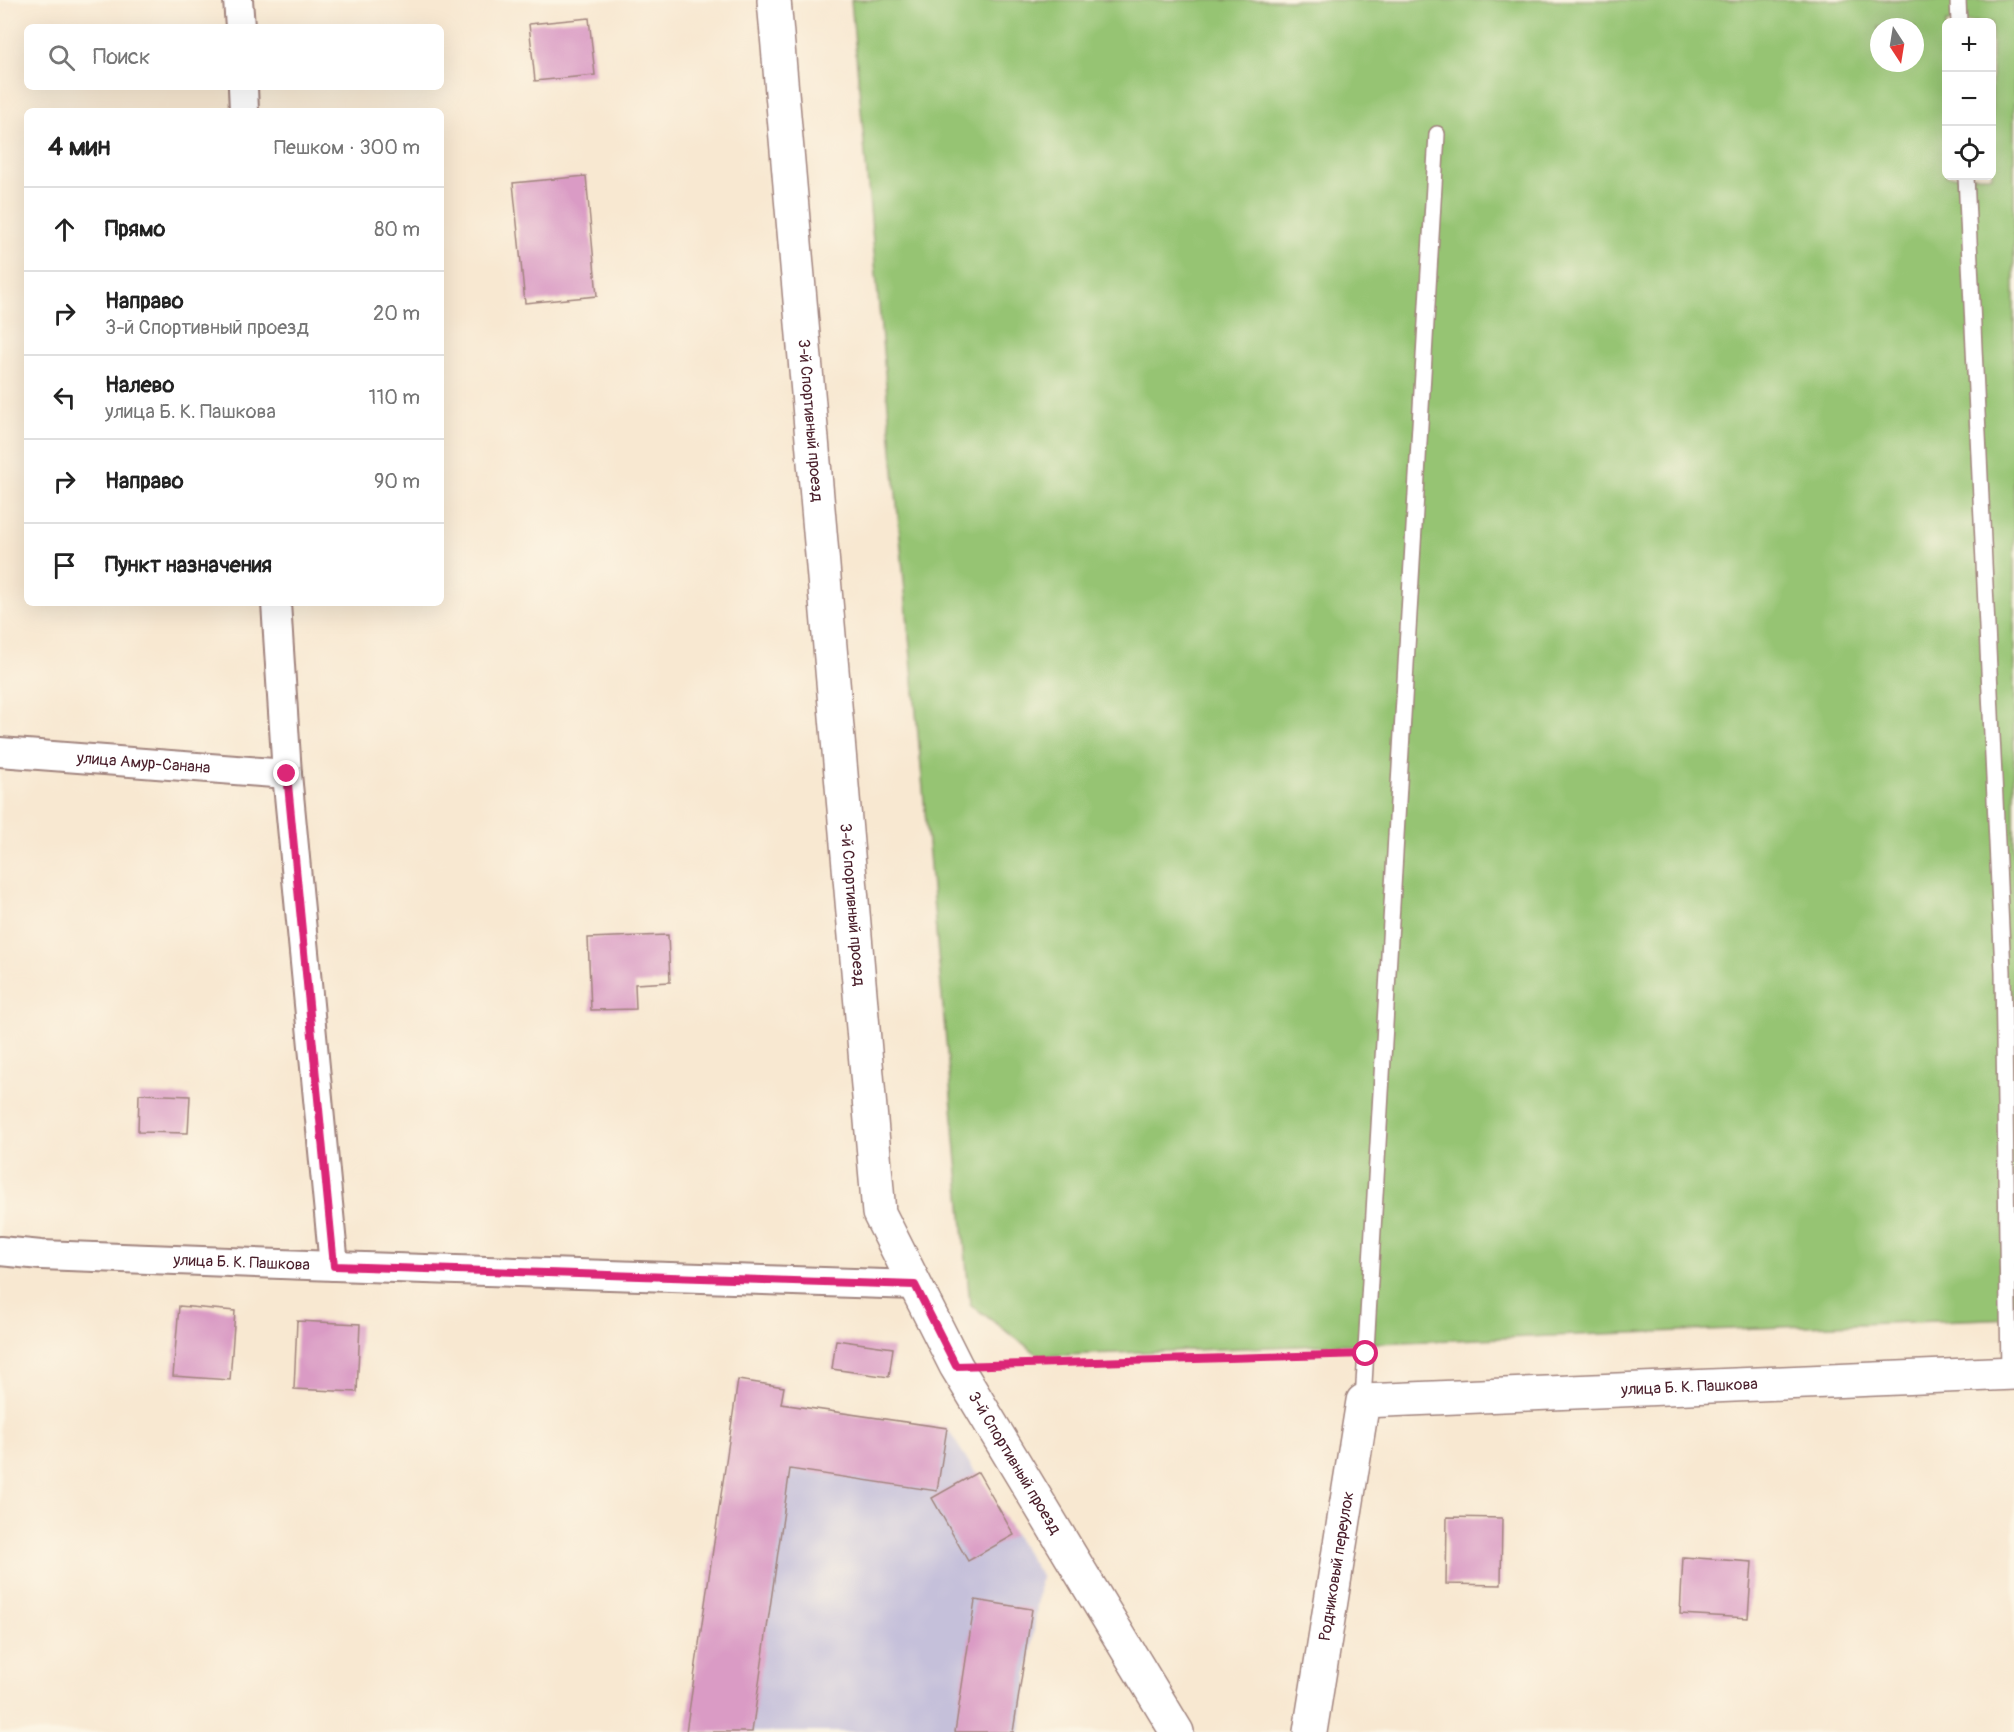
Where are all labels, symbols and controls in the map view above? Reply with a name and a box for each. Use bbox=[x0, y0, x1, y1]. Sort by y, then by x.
north arrow bbox=[1870, 18, 1924, 72]
map controls bbox=[1942, 18, 1996, 180]
button: + bbox=[1942, 18, 1996, 72]
search box bbox=[24, 24, 444, 90]
icon: search bbox=[45, 41, 78, 74]
text: Поиск bbox=[93, 43, 150, 71]
button: − bbox=[1942, 72, 1996, 126]
button: locate bbox=[1942, 126, 1996, 180]
text: 4 мин bbox=[48, 131, 110, 163]
text: Пешком · 300 m bbox=[274, 135, 420, 160]
icon: ahead bbox=[48, 213, 81, 246]
text: Прямо bbox=[105, 215, 165, 243]
text: 80 m bbox=[374, 217, 420, 242]
text: Направо bbox=[105, 287, 184, 315]
icon: right bbox=[48, 297, 81, 330]
text: 20 m bbox=[373, 301, 420, 326]
text: 3-й Спортивный проезд bbox=[105, 315, 309, 340]
street label: 3-й Спортивный проезд bbox=[793, 338, 827, 503]
text: Налево bbox=[105, 371, 174, 399]
icon: left bbox=[48, 381, 81, 414]
text: 110 m bbox=[369, 385, 420, 410]
text: улица Б. К. Пашкова bbox=[105, 399, 276, 424]
icon: right bbox=[48, 465, 81, 498]
text: Направо bbox=[105, 467, 184, 495]
text: 90 m bbox=[374, 469, 420, 494]
icon: arrive bbox=[48, 549, 81, 582]
text: Пункт назначения bbox=[105, 551, 272, 579]
street label: улица Амур-Санана bbox=[75, 748, 211, 778]
route end bbox=[273, 760, 299, 786]
street label: 3-й Спортивный проезд bbox=[835, 822, 869, 987]
street label: улица Б. К. Пашкова bbox=[172, 1250, 310, 1275]
route start bbox=[1352, 1340, 1378, 1366]
street label: улица Б. К. Пашкова bbox=[1620, 1374, 1758, 1400]
street label: 3-й Спортивный проезд bbox=[964, 1388, 1065, 1538]
street label: Родниковый переулок bbox=[1315, 1490, 1358, 1642]

